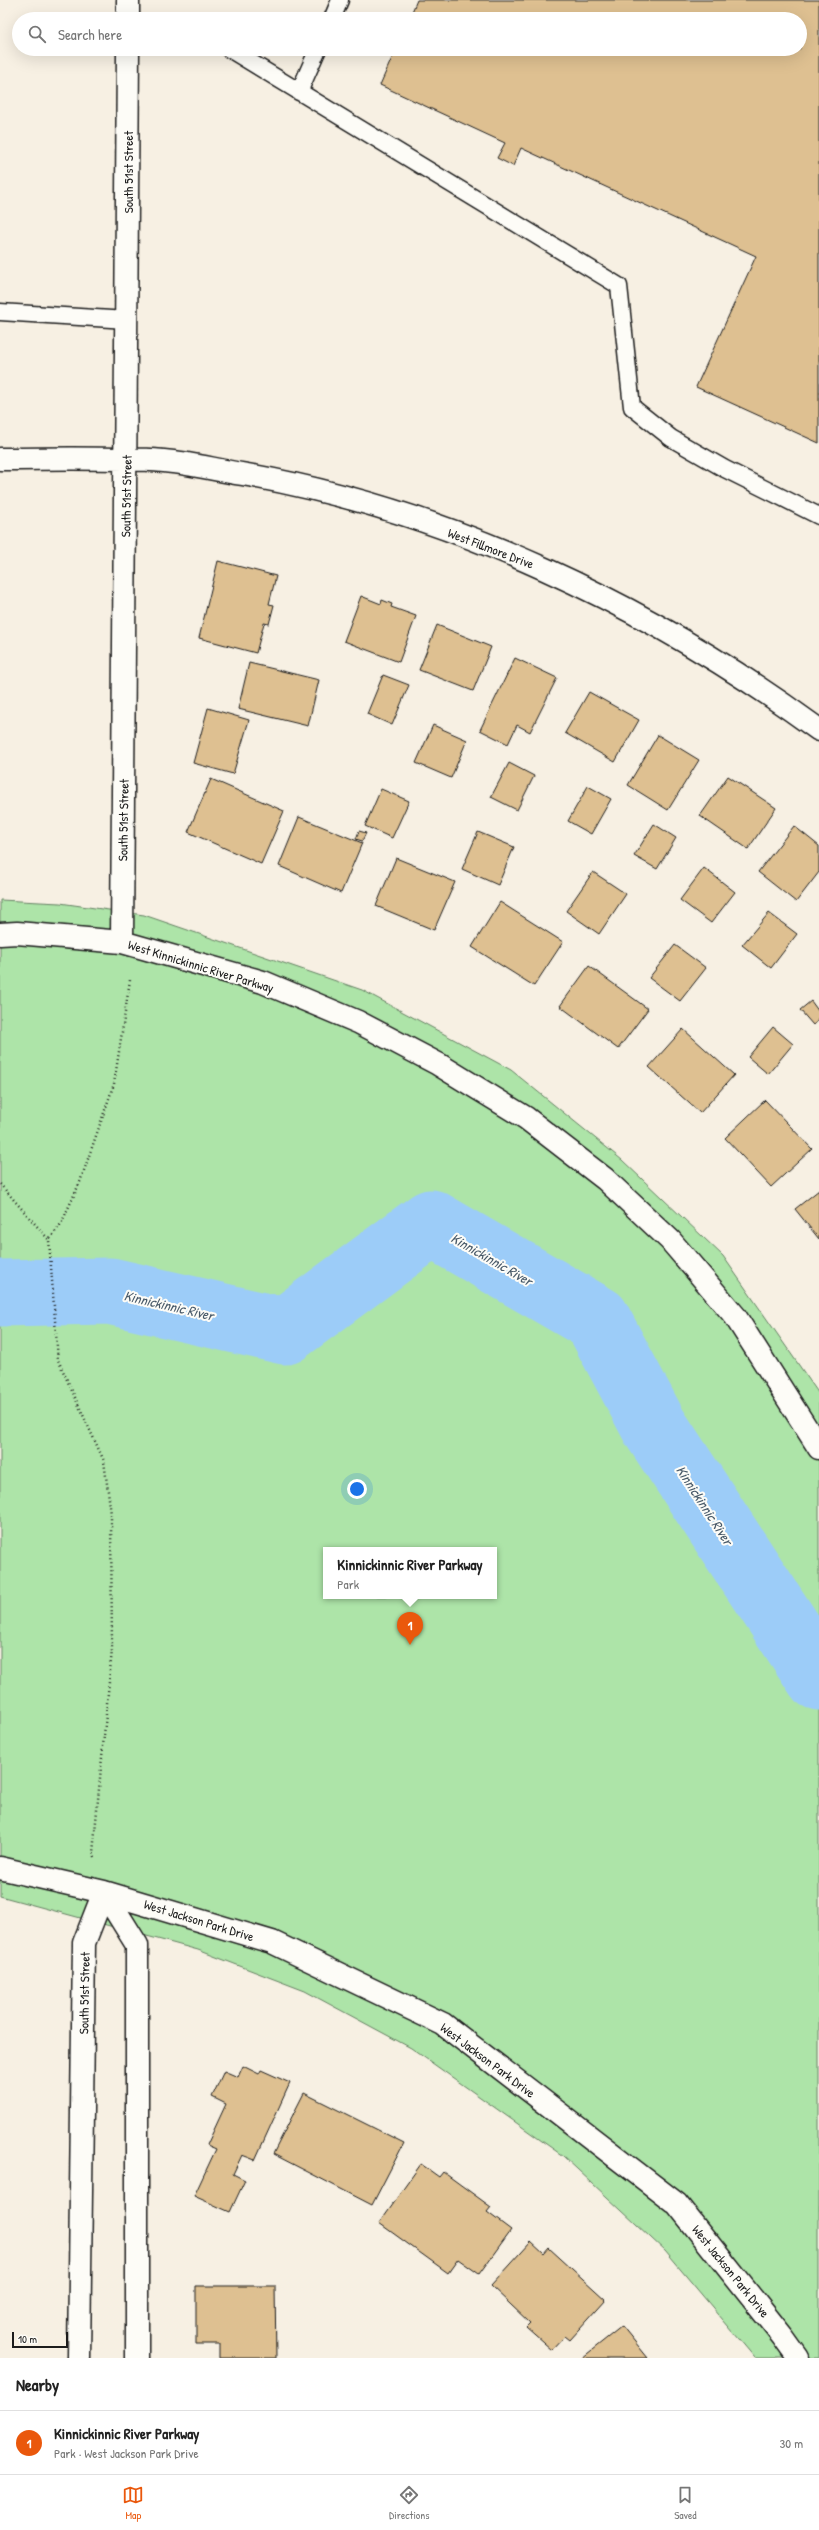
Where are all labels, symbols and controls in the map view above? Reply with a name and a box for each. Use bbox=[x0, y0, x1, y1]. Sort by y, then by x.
search box bbox=[12, 12, 807, 56]
icon: search bbox=[26, 23, 48, 45]
text: Search here bbox=[58, 24, 122, 45]
street label: South 51st Street bbox=[119, 130, 137, 213]
street label: South 51st Street bbox=[116, 454, 136, 537]
street label: West Fillmore Drive bbox=[445, 523, 537, 573]
street label: South 51st Street bbox=[113, 778, 133, 861]
street label: West Kinnickinnic River Parkway bbox=[126, 935, 277, 997]
water label: Kinnickinnic River bbox=[448, 1228, 538, 1291]
water label: Kinnickinnic River bbox=[122, 1285, 217, 1325]
water label: Kinnickinnic River bbox=[672, 1462, 739, 1550]
your location bbox=[347, 1479, 367, 1499]
popup bbox=[323, 1547, 497, 1599]
text: Kinnickinnic River Parkway bbox=[337, 1554, 483, 1575]
text: Park bbox=[337, 1575, 359, 1593]
pin: 1 bbox=[397, 1612, 423, 1645]
street label: West Jackson Park Drive bbox=[142, 1895, 256, 1945]
street label: South 51st Street bbox=[74, 1951, 94, 2034]
street label: West Jackson Park Drive bbox=[437, 2018, 539, 2102]
street label: West Jackson Park Drive bbox=[688, 2221, 774, 2321]
scale bar bbox=[12, 2330, 68, 2349]
text: 10 m bbox=[18, 2332, 37, 2346]
text: Nearby bbox=[16, 2373, 59, 2396]
text: Kinnickinnic River Parkway bbox=[54, 2423, 199, 2444]
text: 1 bbox=[27, 2434, 31, 2452]
text: 30 m bbox=[780, 2434, 803, 2452]
text: Park · West Jackson Park Drive bbox=[54, 2444, 199, 2462]
tab: Map bbox=[122, 2484, 144, 2522]
tab: Directions bbox=[389, 2484, 430, 2522]
tab: Saved bbox=[674, 2484, 697, 2522]

